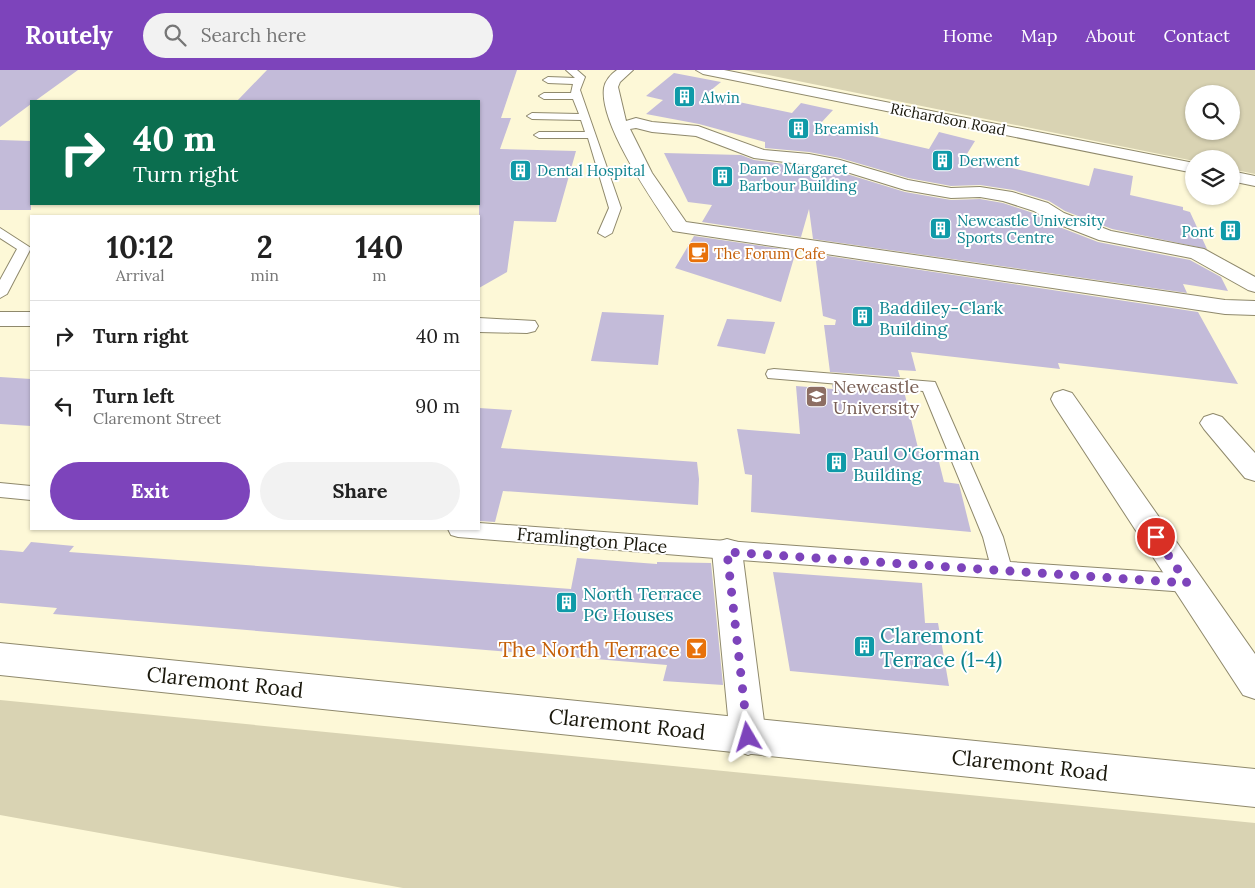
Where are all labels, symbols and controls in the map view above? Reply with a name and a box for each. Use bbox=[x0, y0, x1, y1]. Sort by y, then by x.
search box bbox=[143, 13, 493, 58]
text: Routely bbox=[25, 20, 113, 51]
icon: search bbox=[161, 21, 189, 49]
text: Search here bbox=[201, 23, 306, 47]
text: Home bbox=[943, 24, 993, 47]
text: Map bbox=[1021, 24, 1057, 47]
text: About bbox=[1085, 24, 1135, 47]
text: Contact bbox=[1163, 24, 1230, 47]
building icon: Alwin bbox=[673, 85, 697, 109]
map controls bbox=[1185, 85, 1240, 205]
button: search bbox=[1185, 85, 1240, 140]
place label: Alwin bbox=[700, 88, 740, 107]
street label: Richardson Road bbox=[889, 98, 1007, 140]
text: 40 m bbox=[133, 116, 216, 161]
building icon: Breamish bbox=[786, 116, 810, 140]
place label: Breamish bbox=[814, 119, 879, 138]
icon: right bbox=[50, 120, 115, 185]
building icon: Derwent bbox=[931, 148, 955, 172]
button: layers bbox=[1185, 150, 1240, 205]
place label: Derwent bbox=[959, 151, 1020, 170]
building icon: Dental Hospital bbox=[509, 158, 533, 182]
place label: Dame Margaret Barbour Building bbox=[739, 159, 857, 195]
text: Turn right bbox=[133, 160, 238, 188]
place label: Dental Hospital bbox=[537, 161, 645, 180]
building icon: Dame Margaret Barbour Building bbox=[711, 165, 735, 189]
place label: Newcastle University Sports Centre bbox=[957, 211, 1105, 247]
building icon: Newcastle University Sports Centre bbox=[929, 217, 953, 241]
building icon: Pont bbox=[1218, 219, 1242, 243]
place label: Pont bbox=[1182, 222, 1214, 241]
text: 10:12 bbox=[107, 228, 174, 266]
text: 2 bbox=[257, 228, 273, 266]
text: 140 bbox=[356, 228, 403, 266]
cafe icon: The Forum Cafe bbox=[686, 241, 710, 265]
place label: The Forum Cafe bbox=[714, 244, 826, 263]
text: Arrival bbox=[116, 265, 165, 285]
text: min bbox=[250, 265, 279, 285]
text: m bbox=[372, 265, 387, 285]
place label: Baddiley-Clark Building bbox=[879, 296, 1003, 340]
building icon: Baddiley-Clark Building bbox=[851, 305, 875, 329]
icon: right bbox=[50, 322, 78, 350]
text: Turn right bbox=[93, 324, 189, 348]
text: 40 m bbox=[416, 324, 460, 348]
place label: Newcastle University bbox=[833, 375, 920, 419]
text: Turn left bbox=[93, 384, 174, 408]
school or university icon: Newcastle University bbox=[805, 384, 829, 408]
icon: left bbox=[50, 392, 78, 420]
text: 90 m bbox=[415, 394, 460, 418]
text: Claremont Street bbox=[93, 408, 221, 428]
place label: Paul O'Gorman Building bbox=[853, 442, 980, 486]
building icon: Paul O'Gorman Building bbox=[825, 451, 849, 475]
button: Exit bbox=[50, 462, 250, 520]
button: Share bbox=[260, 462, 460, 520]
pin bbox=[1135, 516, 1177, 558]
street label: Framlington Place bbox=[516, 522, 668, 558]
icon: arrive bbox=[1142, 523, 1170, 551]
place label: North Terrace PG Houses bbox=[583, 582, 702, 626]
building icon: North Terrace PG Houses bbox=[555, 591, 579, 615]
place label: Claremont Terrace (1-4) bbox=[880, 622, 1002, 673]
building icon: Claremont Terrace (1-4) bbox=[852, 635, 876, 659]
place label: The North Terrace bbox=[498, 636, 680, 663]
bar icon: The North Terrace bbox=[684, 637, 708, 661]
street label: Claremont Road bbox=[145, 660, 305, 704]
street label: Claremont Road bbox=[547, 702, 707, 746]
position arrow bbox=[721, 710, 773, 762]
street label: Claremont Road bbox=[950, 743, 1110, 787]

